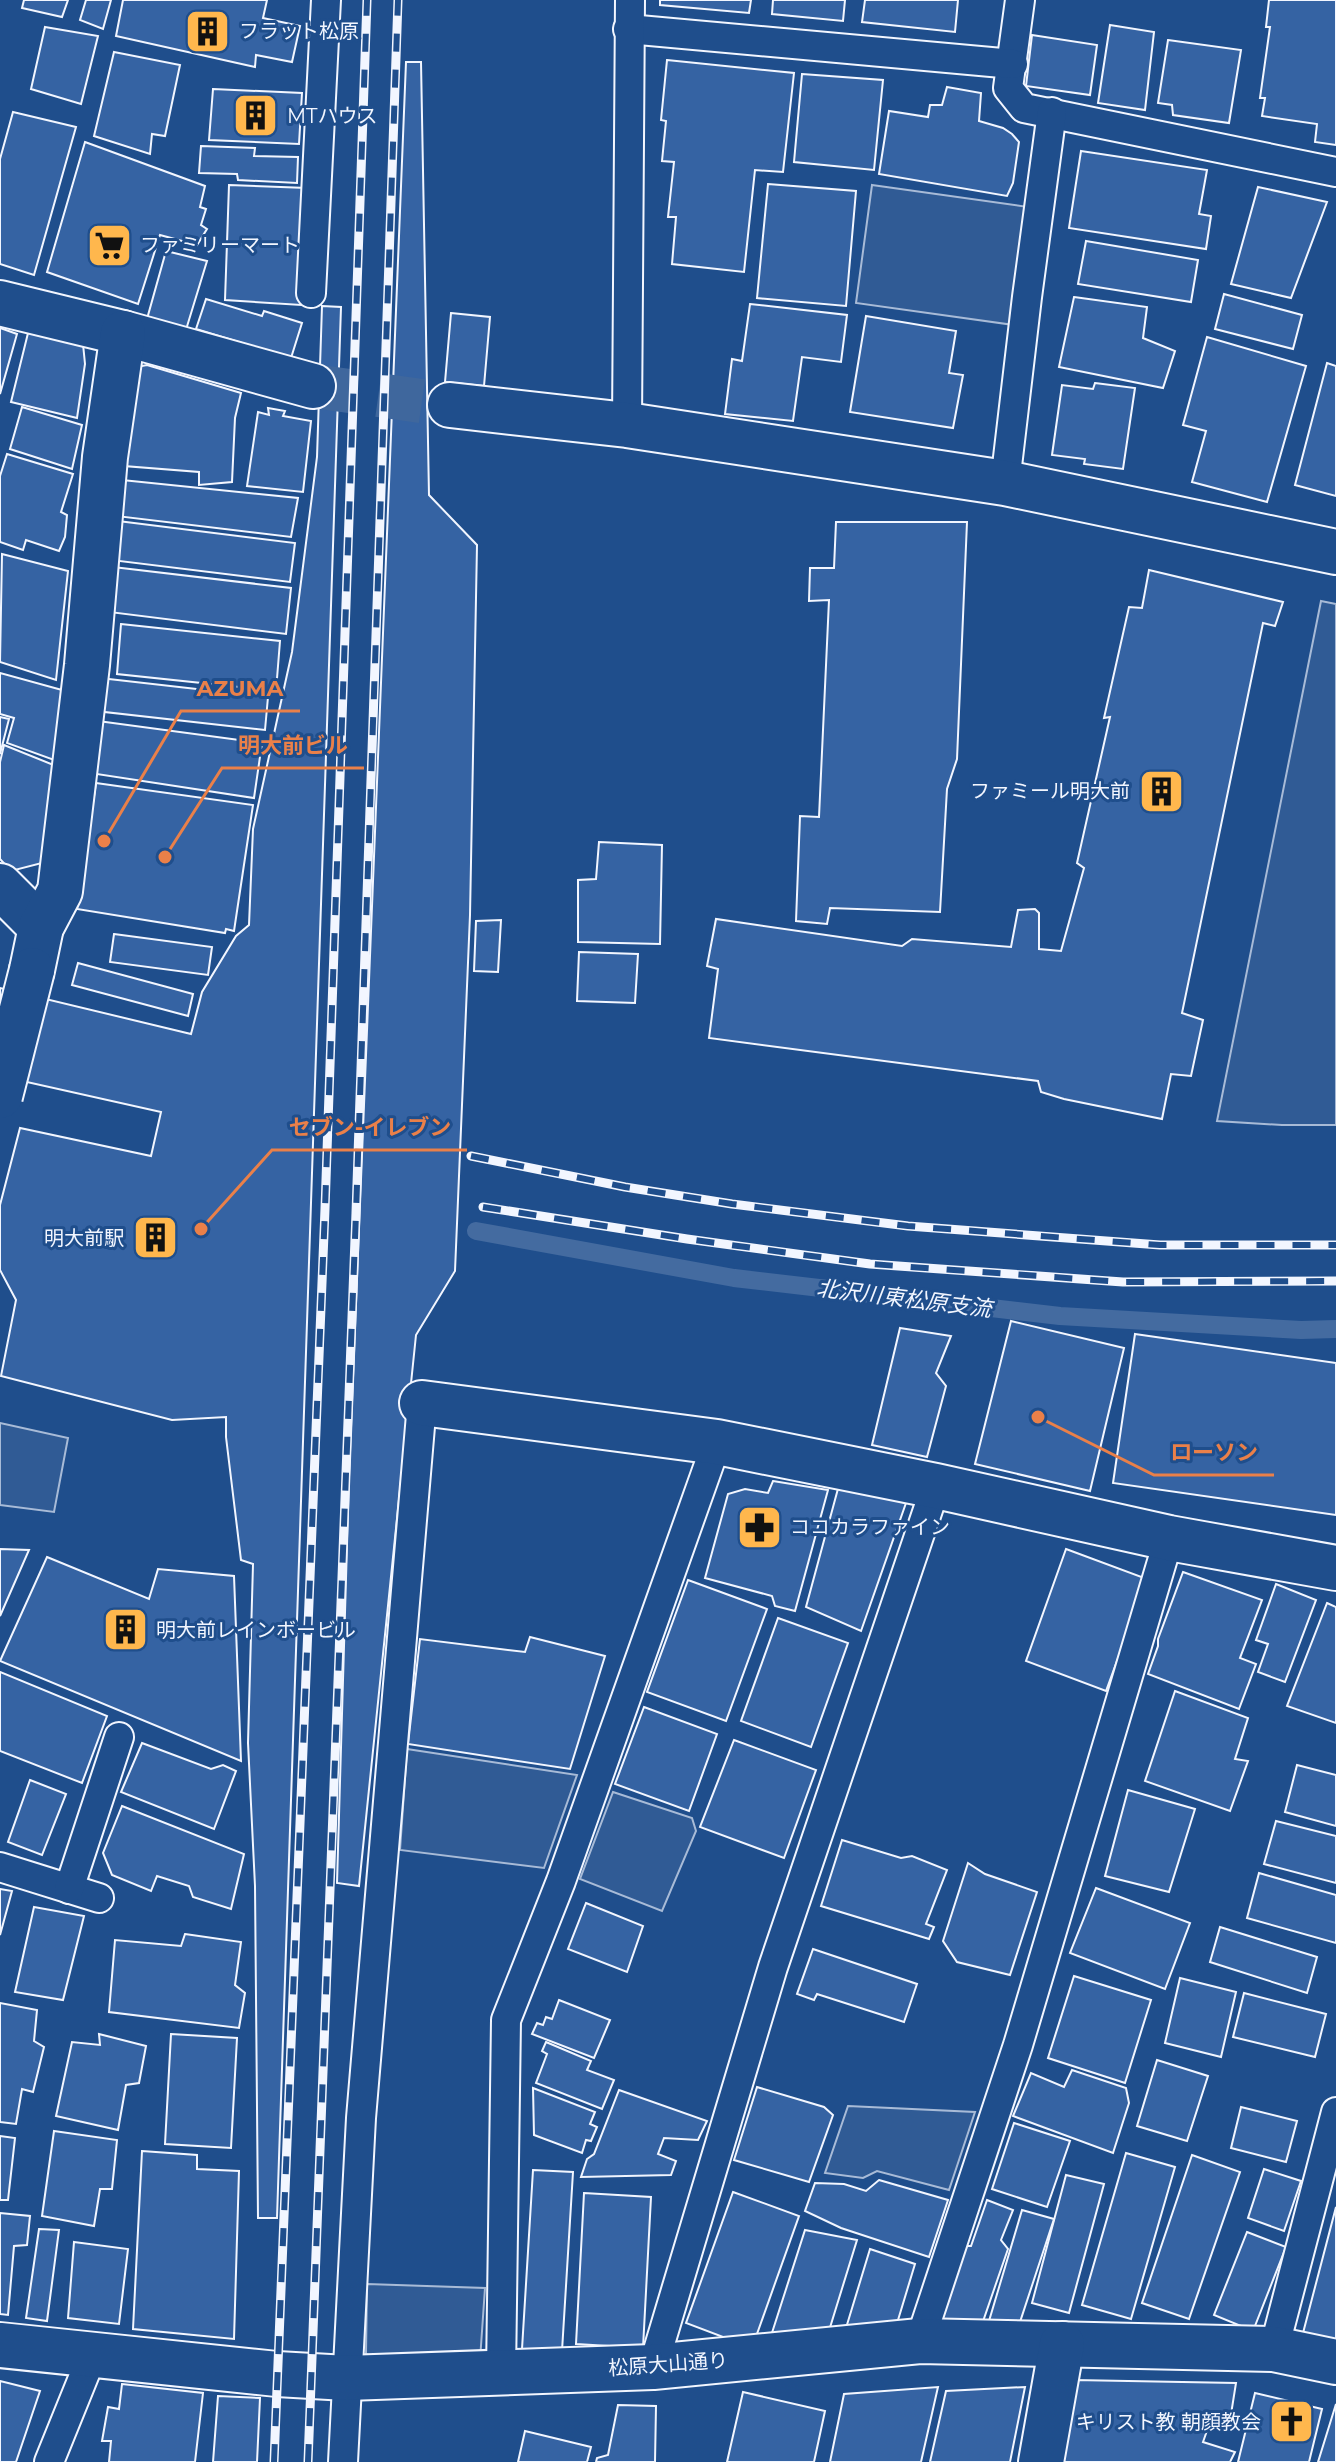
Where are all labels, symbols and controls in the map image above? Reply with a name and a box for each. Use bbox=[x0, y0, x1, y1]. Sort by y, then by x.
building icon: フラット松原 bbox=[184, 7, 232, 55]
place label: フラット松原 bbox=[239, 19, 359, 43]
building icon: MTハウス bbox=[232, 92, 280, 140]
place label: MTハウス bbox=[287, 104, 378, 128]
supermarket icon: ファミリーマート bbox=[85, 221, 133, 269]
place label: ファミリーマート bbox=[140, 233, 300, 257]
callout: AZUMA bbox=[181, 665, 300, 711]
text: AZUMA bbox=[196, 675, 285, 702]
callout: 明大前ビル bbox=[222, 722, 364, 768]
text: 明大前ビル bbox=[238, 732, 348, 759]
building icon: ファミール明大前 bbox=[1137, 767, 1185, 815]
place label: ファミール明大前 bbox=[970, 779, 1130, 803]
callout: セブン-イレブン bbox=[272, 1104, 467, 1150]
text: セブン-イレブン bbox=[289, 1114, 451, 1141]
building icon: 明大前駅 bbox=[131, 1214, 179, 1262]
place label: 明大前駅 bbox=[44, 1226, 124, 1250]
water label: 北沢川東松原支流 bbox=[815, 1274, 996, 1323]
callout: ローソン bbox=[1154, 1429, 1274, 1475]
text: ローソン bbox=[1170, 1439, 1258, 1466]
pharmacy icon: ココカラファイン bbox=[735, 1503, 783, 1551]
place label: ココカラファイン bbox=[790, 1515, 950, 1539]
building icon: 明大前レインボービル bbox=[101, 1606, 149, 1654]
place label: 明大前レインボービル bbox=[156, 1618, 356, 1642]
street label: 松原大山通り bbox=[607, 2348, 729, 2380]
church icon: キリスト教 朝顔教会 bbox=[1268, 2398, 1316, 2446]
place label: キリスト教 朝顔教会 bbox=[1076, 2410, 1261, 2434]

